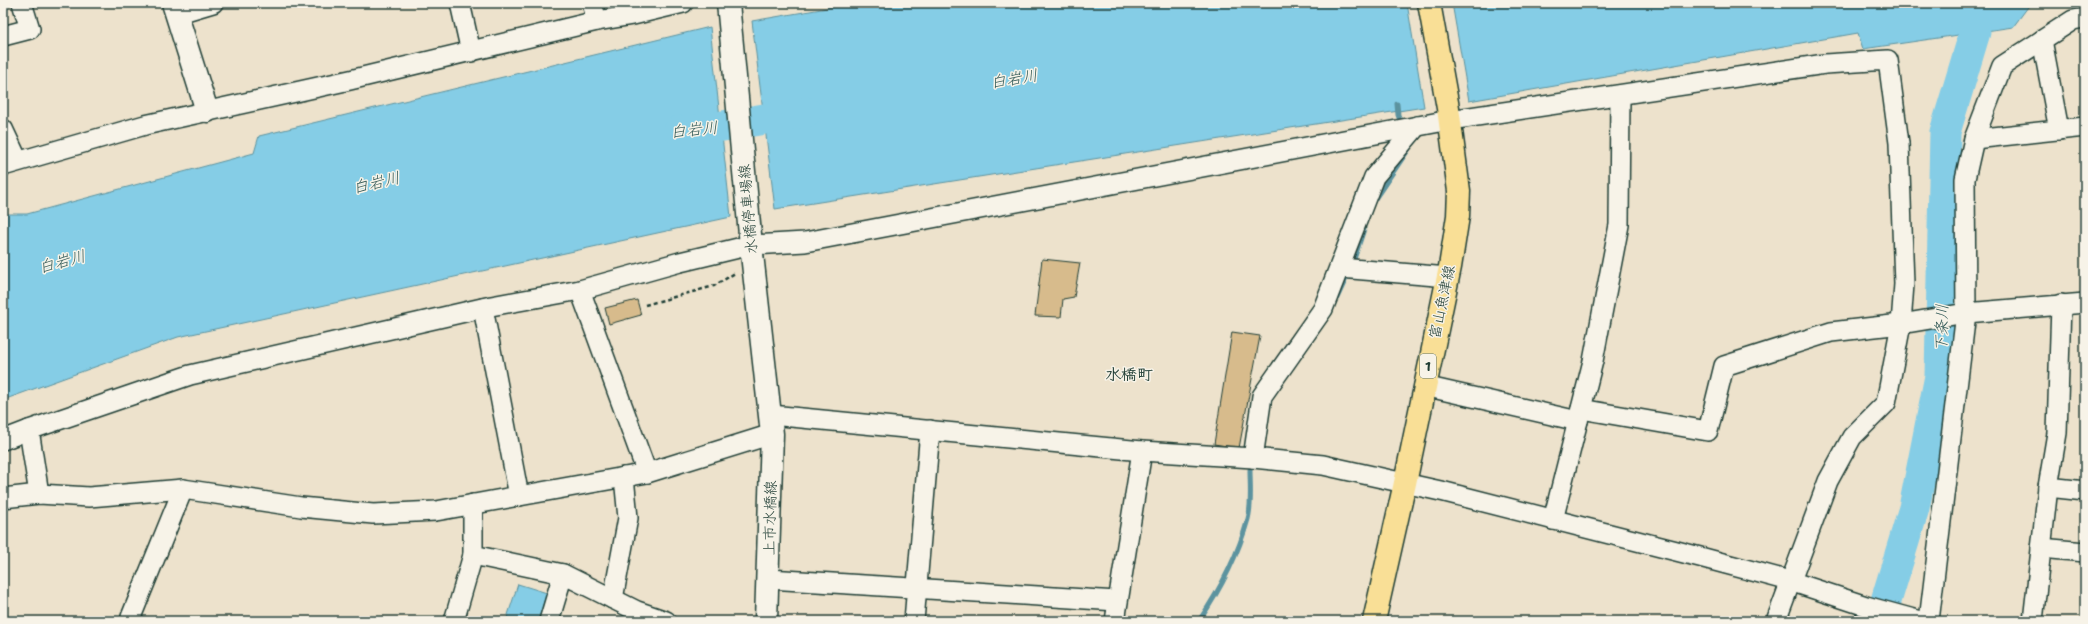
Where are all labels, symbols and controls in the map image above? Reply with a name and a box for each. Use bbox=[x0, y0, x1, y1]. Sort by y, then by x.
water label: 白岩川 bbox=[989, 64, 1039, 93]
water label: 白岩川 bbox=[669, 117, 719, 142]
street label: 水橋停車場線 bbox=[734, 163, 762, 255]
water label: 白岩川 bbox=[350, 167, 402, 198]
water label: 白岩川 bbox=[36, 245, 88, 278]
street label: 富山魚津線 bbox=[1424, 263, 1460, 341]
water label: 下条川 bbox=[1931, 304, 1952, 352]
road number: 1 bbox=[1420, 354, 1436, 378]
district label: 水橋町 bbox=[1105, 364, 1153, 385]
street label: 上市水橋線 bbox=[759, 480, 781, 556]

